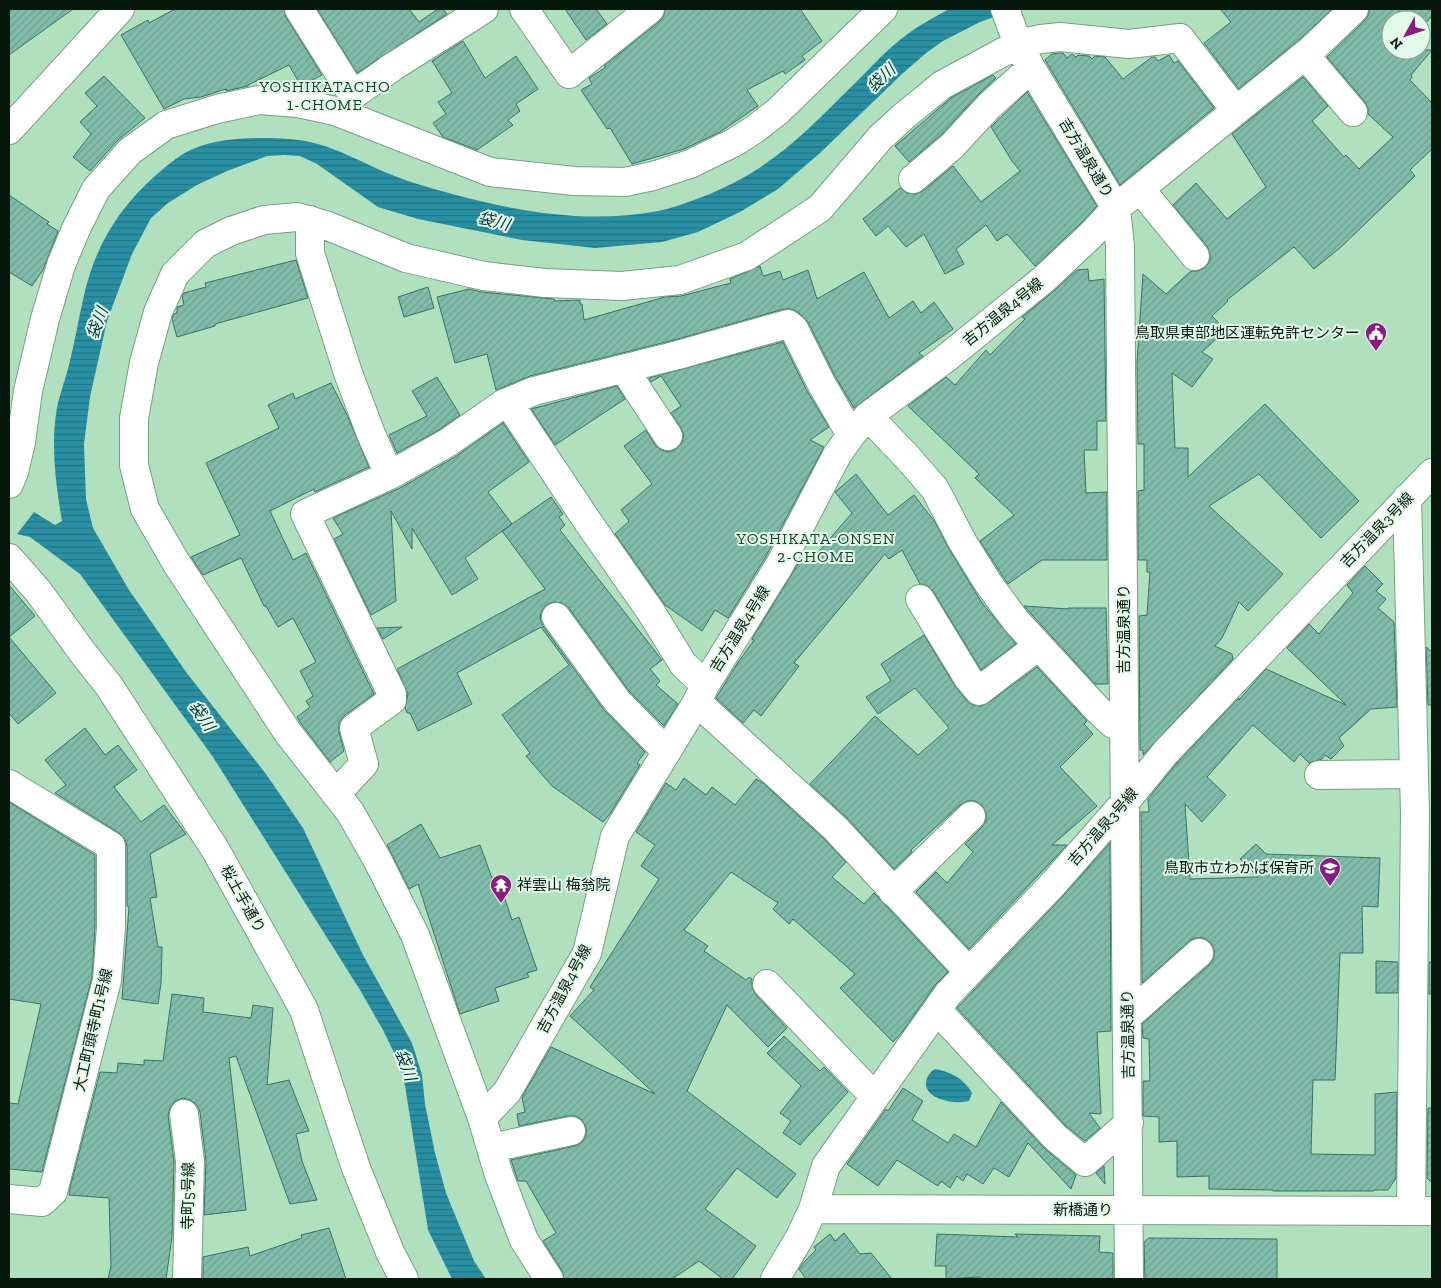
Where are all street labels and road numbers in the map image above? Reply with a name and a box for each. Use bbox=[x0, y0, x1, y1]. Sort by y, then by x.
street label: 吉方温泉通り bbox=[1055, 115, 1117, 201]
street label: 吉方温泉4号線 bbox=[959, 274, 1047, 350]
street label: 吉方温泉3号線 bbox=[1337, 489, 1417, 571]
street label: 吉方温泉4号線 bbox=[706, 583, 774, 675]
street label: 吉方温泉通り bbox=[1115, 584, 1133, 674]
street label: 吉方温泉3号線 bbox=[1064, 784, 1142, 870]
street label: 桜土手通り bbox=[217, 862, 269, 936]
street label: 吉方温泉4号線 bbox=[533, 941, 595, 1037]
street label: 大工町頭寺町1号線 bbox=[70, 967, 116, 1093]
street label: 吉方温泉通り bbox=[1118, 989, 1138, 1079]
street label: 寺町5号線 bbox=[178, 1162, 198, 1230]
street label: 新橋通り bbox=[1053, 1201, 1113, 1219]

